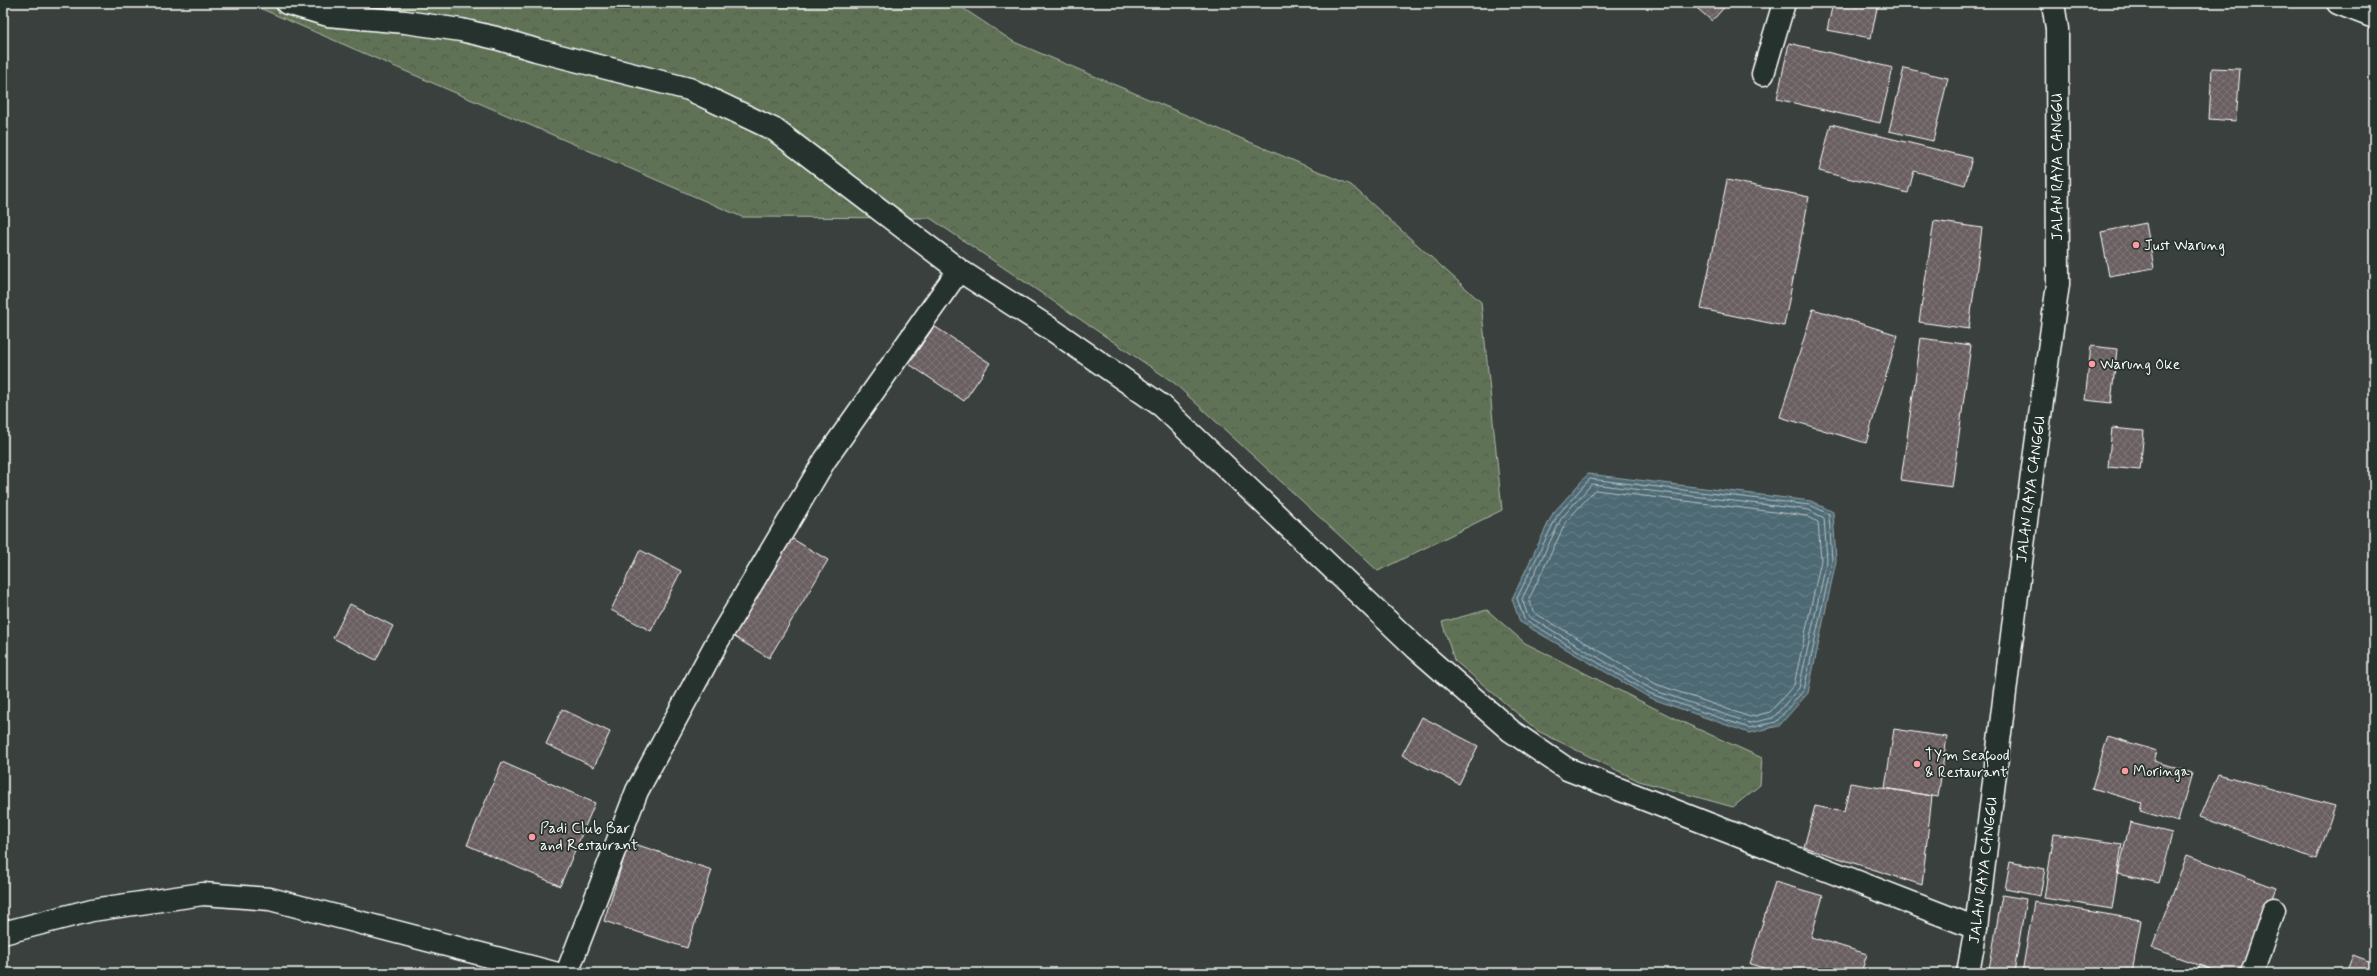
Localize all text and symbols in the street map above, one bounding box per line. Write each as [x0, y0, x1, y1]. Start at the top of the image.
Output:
street label: JALAN RAYA CANGGU [2048, 93, 2068, 241]
place label: Just Warung [2144, 236, 2225, 256]
marker: Just Warung [2131, 240, 2141, 250]
place label: Warung Oke [2100, 355, 2180, 375]
marker: Warung Oke [2087, 359, 2097, 369]
street label: JALAN RAYA CANGGU [2012, 415, 2051, 564]
place label: TYm Seafood & Restaurant [1925, 746, 2010, 783]
marker: TYm Seafood & Restaurant [1912, 759, 1922, 769]
place label: Moringa [2133, 762, 2191, 782]
marker: Moringa [2120, 766, 2130, 776]
street label: JALAN RAYA CANGGU [1964, 796, 2003, 945]
place label: Padi Club Bar and Restaurant [540, 819, 638, 856]
marker: Padi Club Bar and Restaurant [527, 832, 537, 842]

